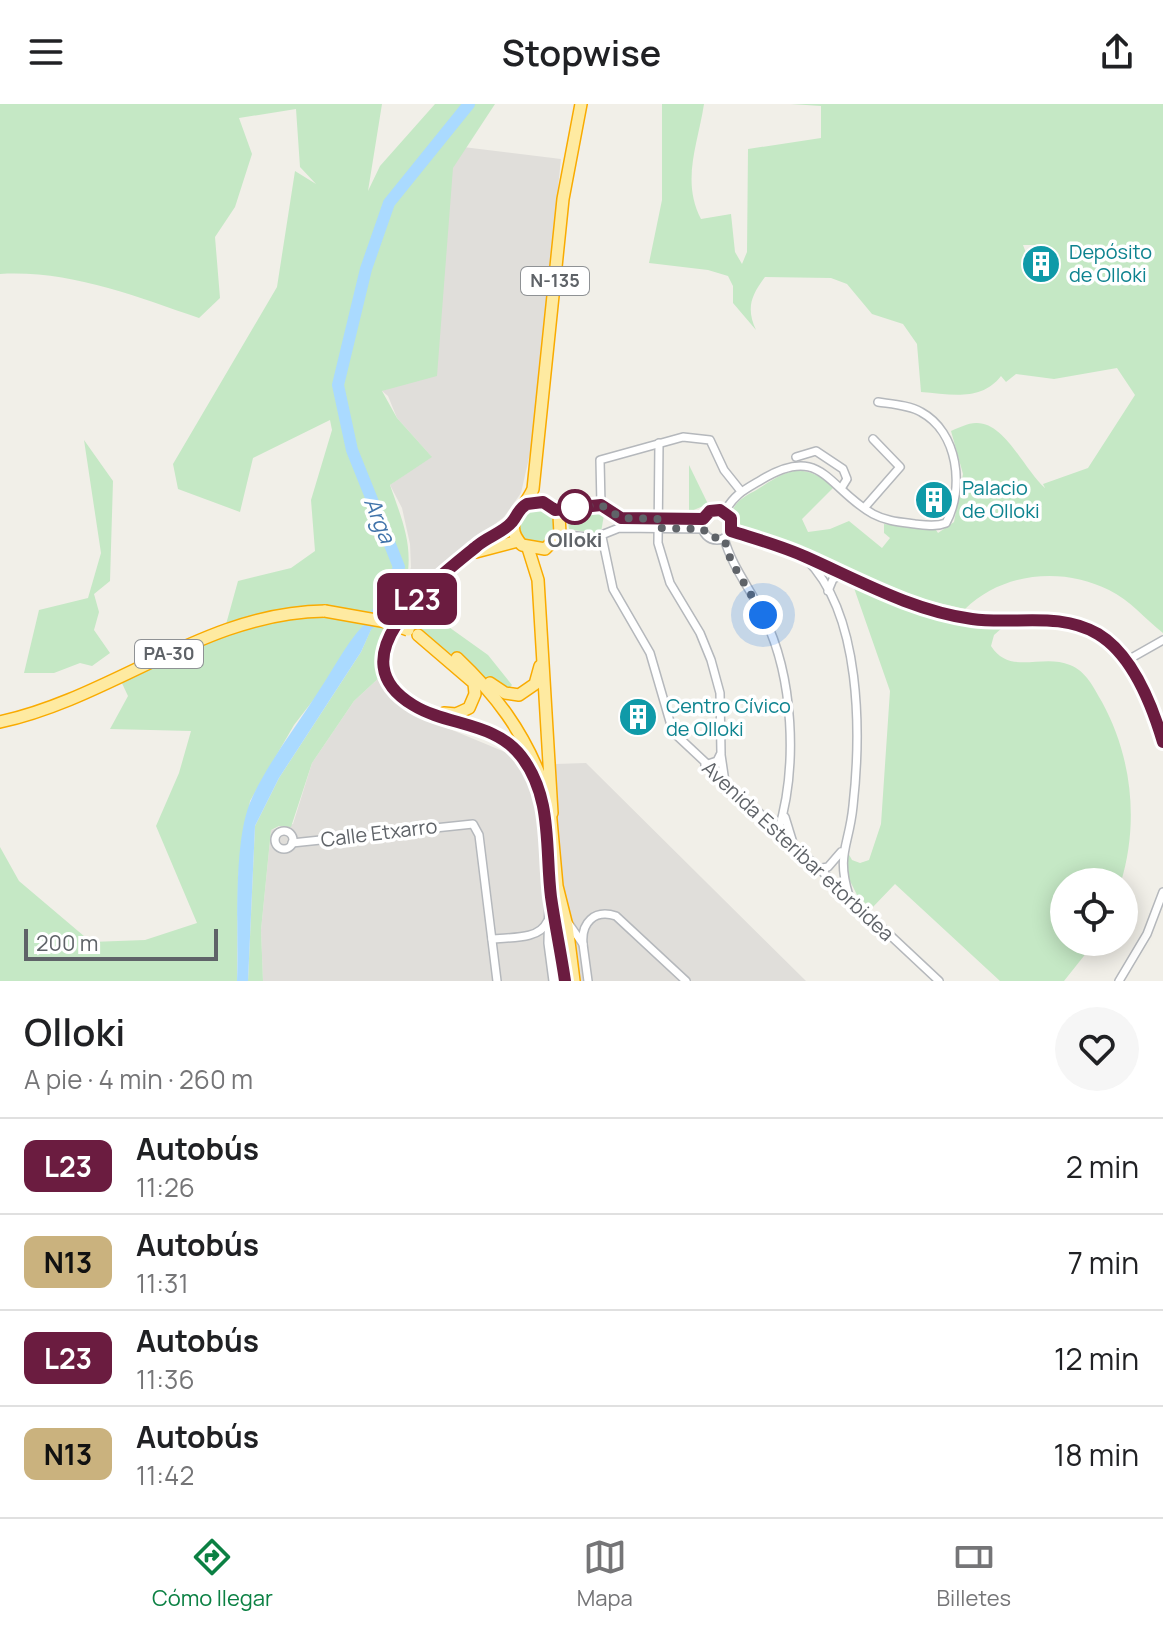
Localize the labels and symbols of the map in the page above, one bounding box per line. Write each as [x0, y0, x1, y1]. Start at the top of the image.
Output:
place label: Depósito de Olloki [1069, 238, 1152, 288]
building icon: Depósito de Olloki [1020, 243, 1062, 285]
road number: N-135 [521, 267, 589, 295]
place label: Palacio de Olloki [962, 474, 1040, 524]
building icon: Palacio de Olloki [913, 479, 955, 521]
marker: Olloki [558, 490, 592, 524]
water label: Arga [357, 493, 403, 549]
place label: Olloki [548, 526, 602, 553]
line badge: L23 [371, 573, 463, 625]
your location [743, 595, 783, 635]
road number: PA-30 [135, 640, 203, 668]
place label: Centro Cívico de Olloki [666, 692, 791, 742]
building icon: Centro Cívico de Olloki [617, 696, 659, 738]
street label: Avenida Esteribar etorbidea [697, 754, 900, 947]
street label: Calle Etxarro [319, 812, 439, 853]
scale bar [24, 925, 218, 961]

